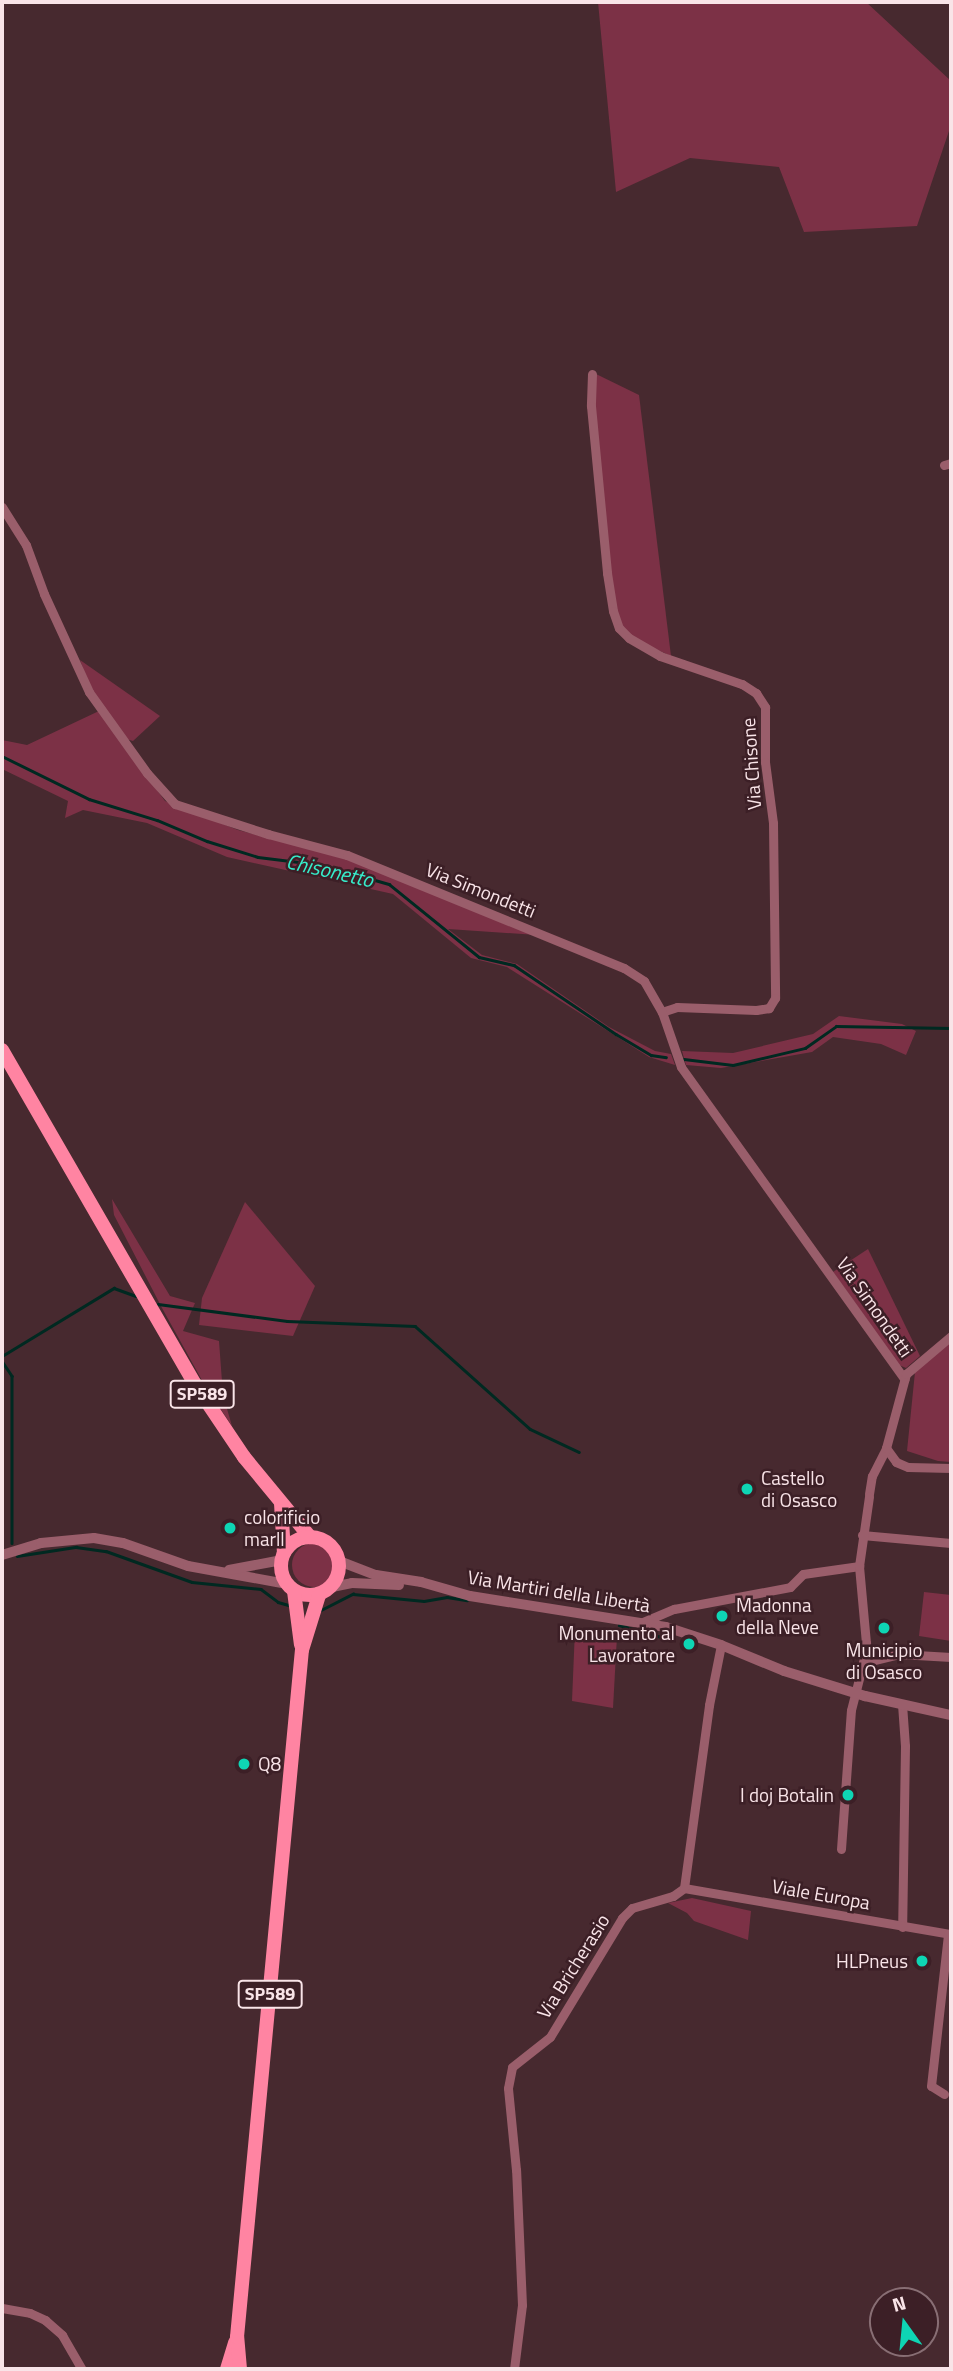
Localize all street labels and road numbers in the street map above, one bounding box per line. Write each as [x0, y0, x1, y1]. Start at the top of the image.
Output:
street label: Via Chisone [736, 717, 766, 811]
street label: Via Simondetti [423, 858, 539, 922]
street label: Via Simondetti [832, 1253, 918, 1361]
road number: SP589 [169, 1380, 235, 1408]
street label: Via Martiri della Libertà [466, 1565, 652, 1617]
street label: Viale Europa [770, 1874, 872, 1914]
street label: Via Bricherasio [532, 1910, 614, 2022]
road number: SP589 [237, 1980, 303, 2008]

